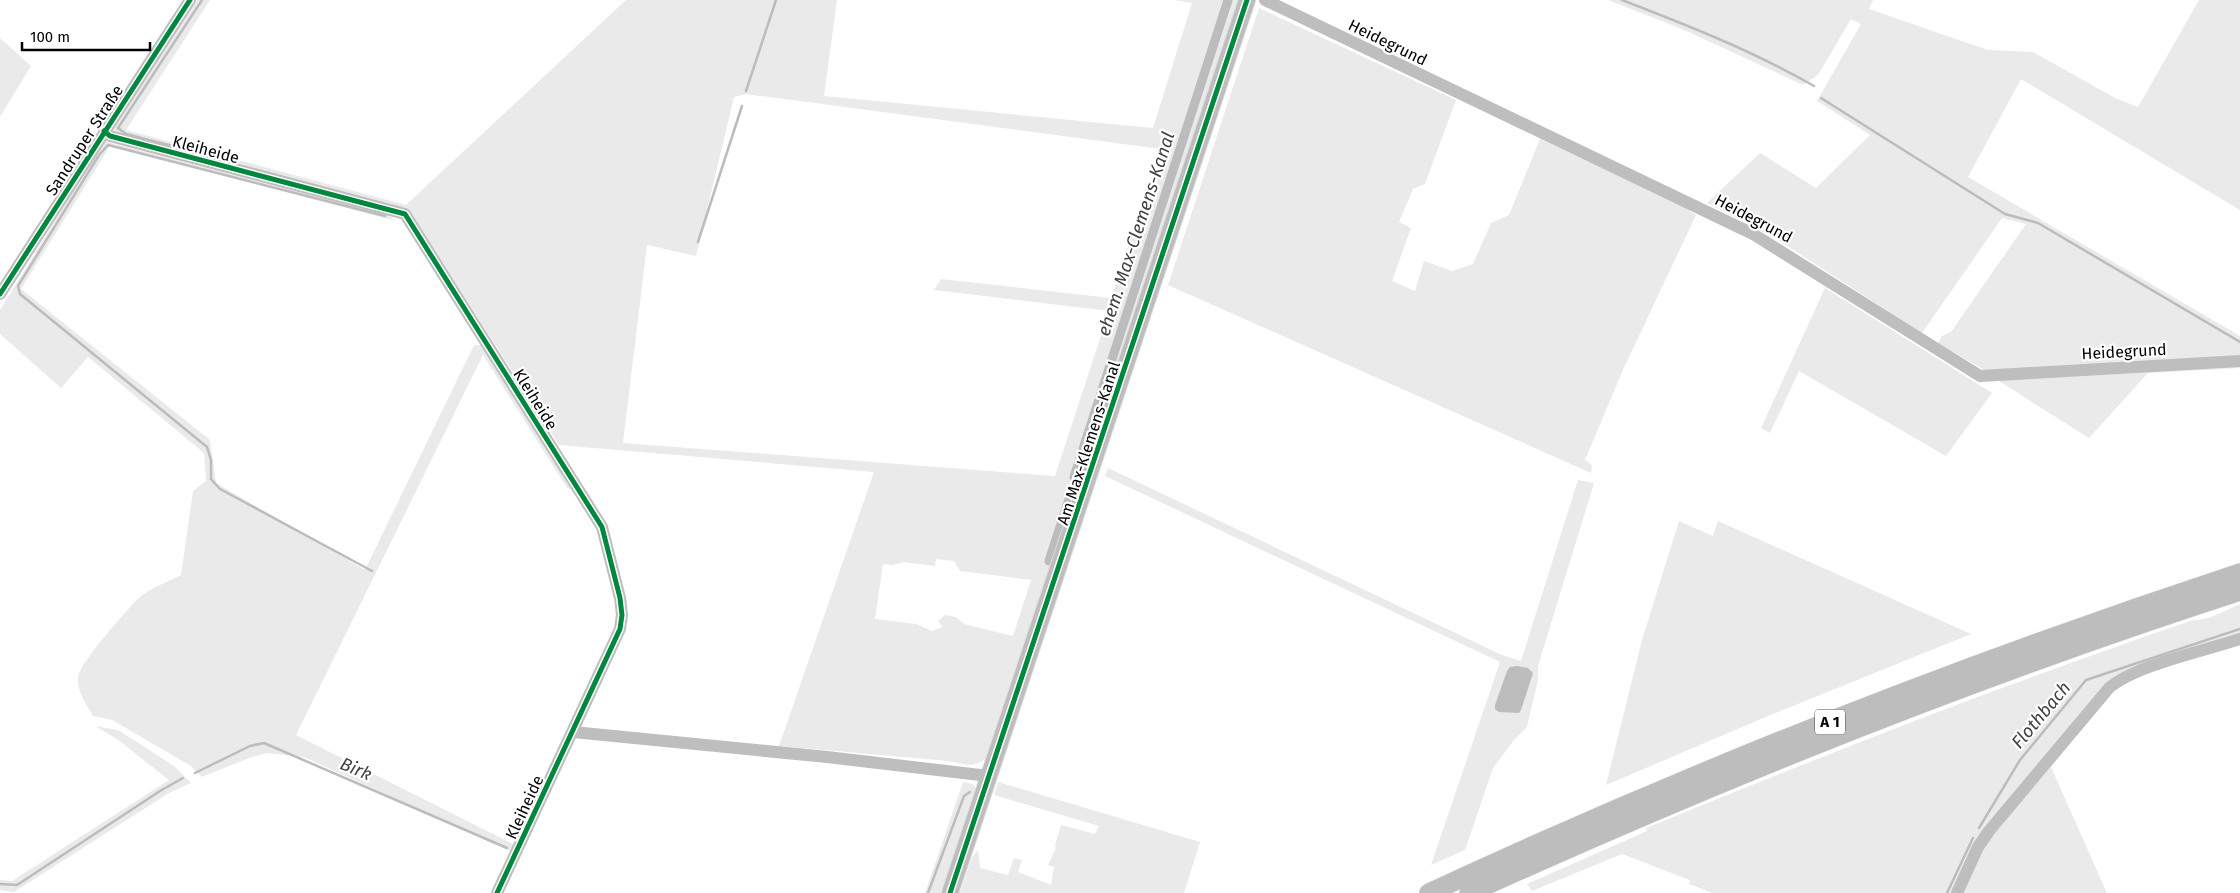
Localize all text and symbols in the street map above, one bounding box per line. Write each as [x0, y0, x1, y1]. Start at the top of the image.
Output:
street label: Heidegrund [1345, 15, 1430, 70]
scale bar [22, 20, 150, 52]
text: 100 m [30, 28, 70, 46]
street label: Sandruper Straße [42, 82, 127, 199]
water label: ehem. Max-Clemens-Kanal [1093, 129, 1179, 339]
street label: Kleiheide [170, 131, 241, 167]
street label: Heidegrund [1712, 190, 1796, 247]
street label: Heidegrund [2081, 340, 2167, 363]
street label: Am Max-Klemens-Kanal [1053, 359, 1124, 527]
street label: Kleiheide [509, 365, 562, 433]
water label: Flothbach [2007, 677, 2075, 753]
road number: A 1 [1815, 710, 1845, 734]
water label: Birk [337, 753, 375, 786]
street label: Kleiheide [501, 772, 547, 842]

